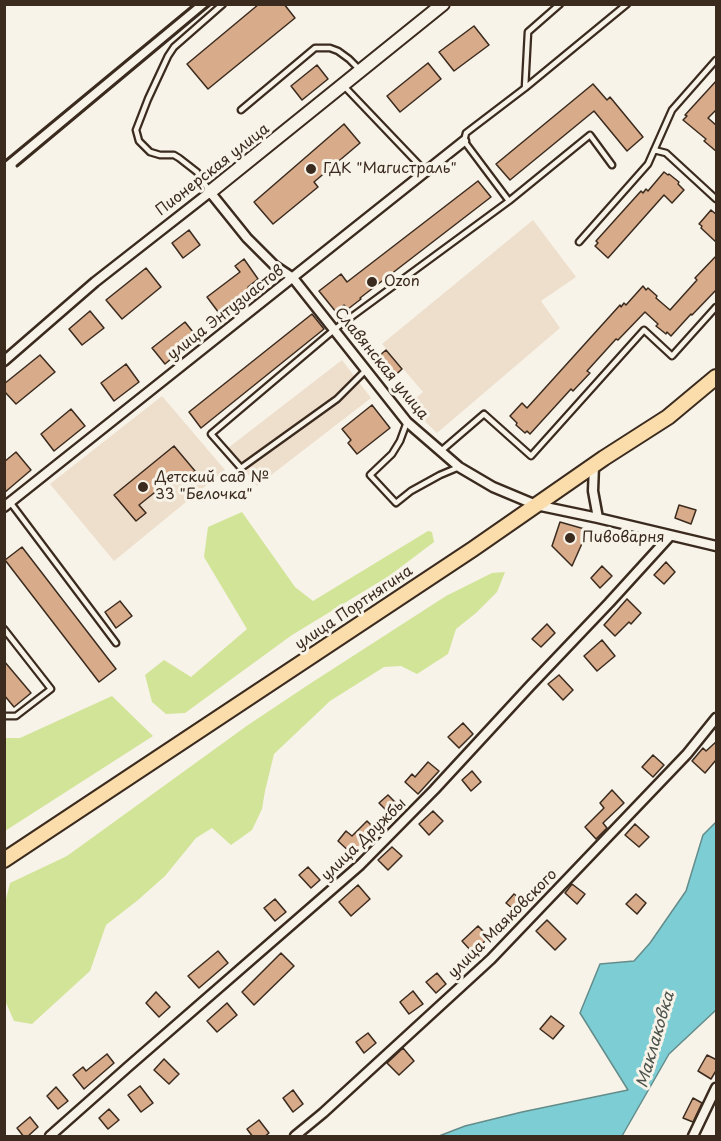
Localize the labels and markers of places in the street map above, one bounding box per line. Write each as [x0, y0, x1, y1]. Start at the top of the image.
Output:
place label: ГДК "Магистраль" [323, 160, 457, 178]
marker: ГДК "Магистраль" [304, 162, 318, 176]
place label: Ozon [384, 273, 420, 291]
marker: Ozon [365, 275, 379, 289]
place label: Детский сад № 33 "Белочка" [155, 469, 269, 504]
marker: Детский сад № 33 "Белочка" [136, 480, 150, 494]
place label: Пивоварня [582, 529, 665, 547]
marker: Пивоварня [563, 531, 577, 545]

